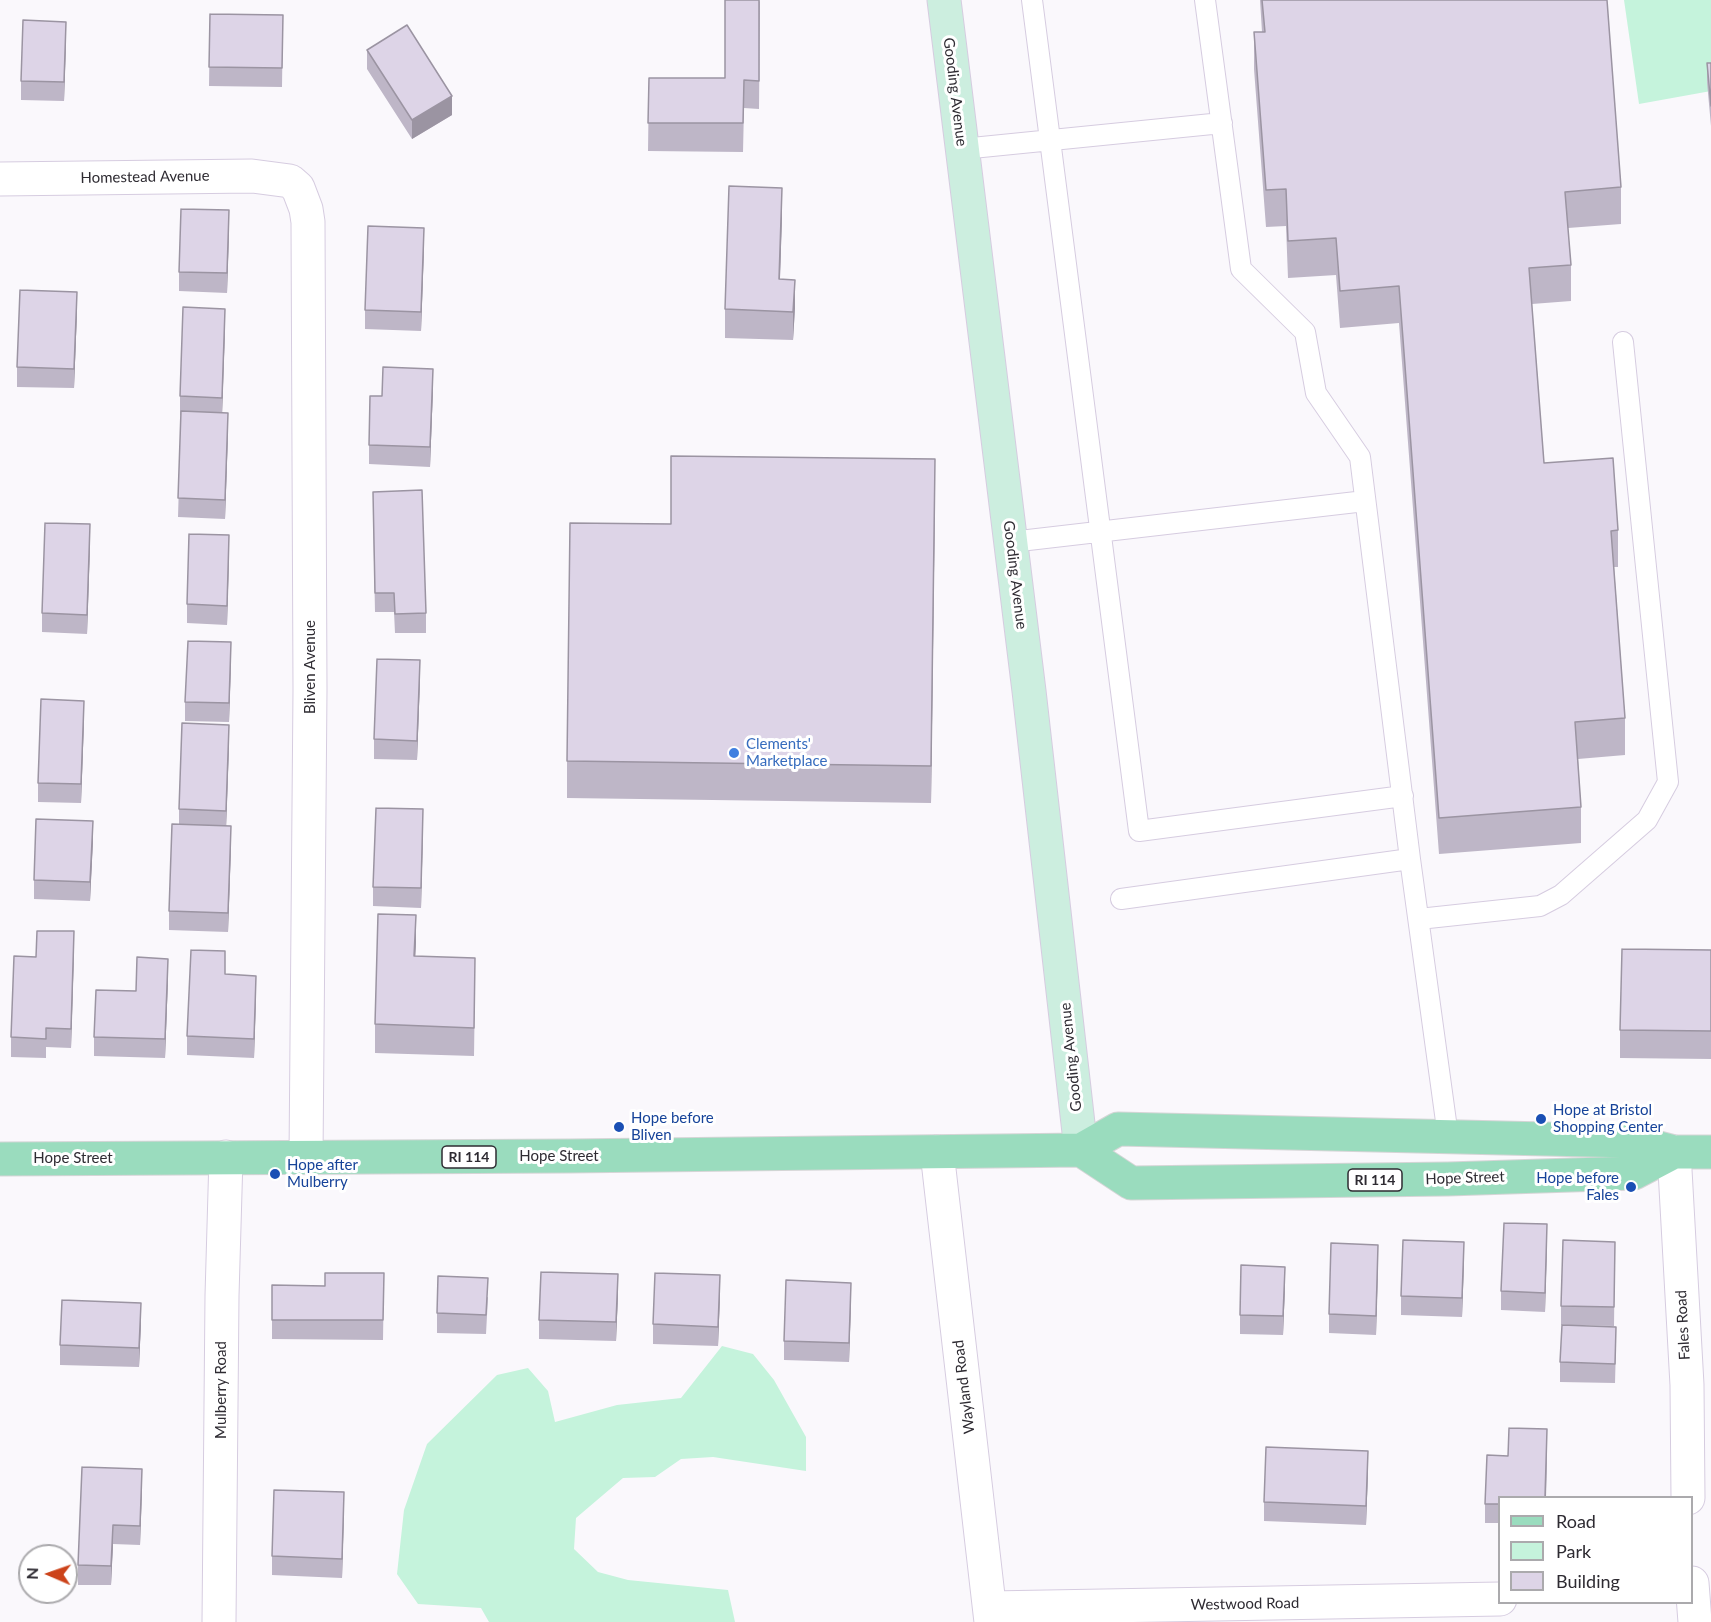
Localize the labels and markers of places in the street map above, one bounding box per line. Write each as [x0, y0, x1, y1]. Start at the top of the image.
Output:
place label: Clements' Marketplace [746, 735, 827, 770]
marker: Clements' Marketplace [727, 746, 741, 760]
place label: Hope at Bristol Shopping Center [1553, 1101, 1663, 1136]
place label: Hope before Bliven [631, 1109, 714, 1144]
marker: Hope at Bristol Shopping Center [1534, 1112, 1548, 1126]
marker: Hope before Bliven [612, 1120, 626, 1134]
place label: Hope after Mulberry [287, 1156, 358, 1191]
marker: Hope after Mulberry [268, 1167, 282, 1181]
place label: Hope before Fales [1536, 1169, 1619, 1204]
marker: Hope before Fales [1624, 1180, 1638, 1194]

